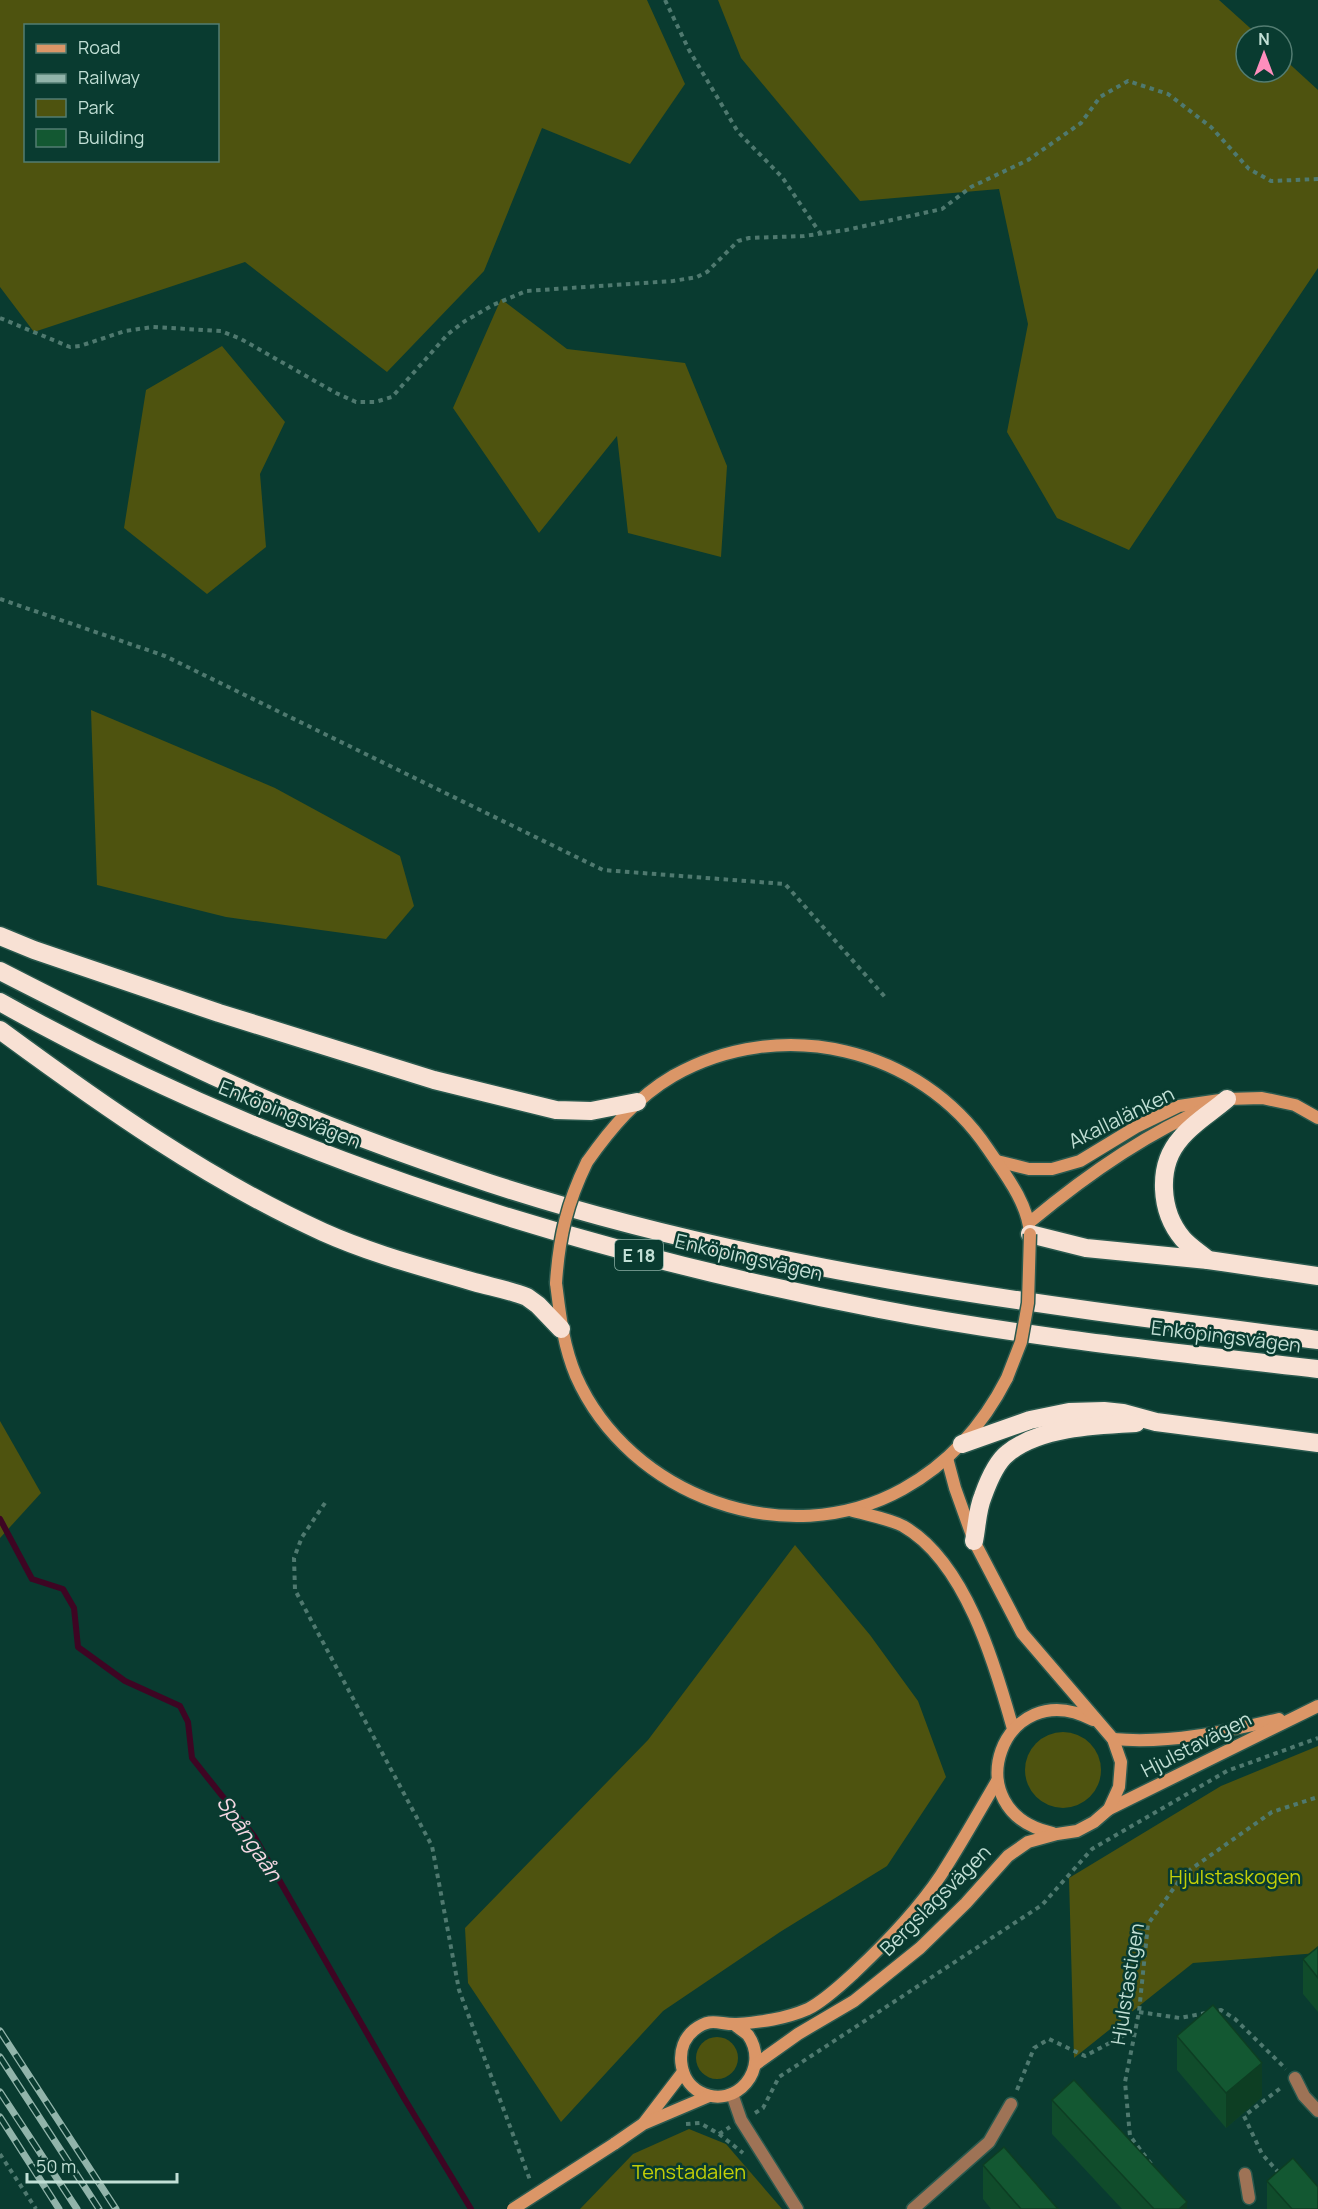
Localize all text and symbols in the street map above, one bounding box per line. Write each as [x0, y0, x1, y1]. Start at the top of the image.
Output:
legend [24, 24, 219, 162]
north arrow [1234, 24, 1294, 84]
text: N [1258, 28, 1270, 50]
text: Road [78, 35, 121, 59]
text: Railway [78, 65, 140, 89]
text: Park [78, 95, 115, 119]
text: Building [78, 125, 144, 149]
street label: Enköpingsvägen [215, 1073, 365, 1155]
street label: Akallalänken [1063, 1080, 1179, 1154]
street label: Enköpingsvägen [672, 1227, 826, 1287]
road number: E 18 [615, 1240, 663, 1270]
street label: Enköpingsvägen [1149, 1313, 1303, 1359]
street label: Hjulstavägen [1136, 1705, 1256, 1783]
water label: Spångaån [211, 1790, 290, 1888]
street label: Bergslagsvägen [874, 1839, 996, 1961]
park label: Hjulstaskogen [1169, 1863, 1301, 1890]
street label: Hjulstastigen [1104, 1921, 1150, 2047]
scale bar [27, 2146, 177, 2184]
text: 50 m [36, 2154, 76, 2178]
park label: Tenstadalen [632, 2158, 746, 2185]

